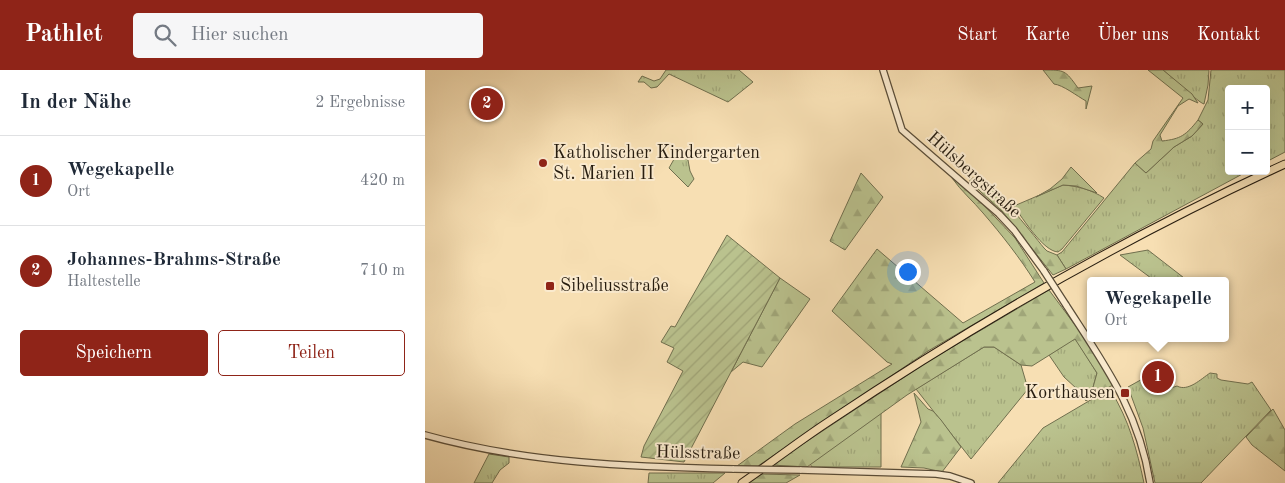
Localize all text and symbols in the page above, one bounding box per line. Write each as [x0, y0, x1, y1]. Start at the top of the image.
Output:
search box [133, 13, 483, 58]
icon: search [151, 21, 179, 49]
text: Pathlet [25, 23, 103, 47]
text: Hier suchen [191, 26, 289, 45]
text: Start [957, 26, 997, 44]
text: Karte [1025, 26, 1070, 44]
text: Über uns [1098, 26, 1169, 44]
text: Kontakt [1197, 26, 1260, 44]
pin: 2 [471, 85, 503, 123]
map controls [1225, 85, 1270, 175]
button: + [1225, 85, 1270, 130]
text: In der Nähe [20, 92, 131, 113]
text: 2 Ergebnisse [315, 95, 405, 111]
street label: Hülsbergstraße [924, 128, 1024, 222]
button: − [1225, 130, 1270, 175]
place label: Katholischer Kindergarten St. Marien II [553, 144, 760, 183]
marker: Katholischer Kindergarten St. Marien II [537, 157, 549, 169]
text: Wegekapelle [67, 161, 174, 180]
text: 1 [31, 173, 41, 189]
text: 420 m [360, 173, 405, 189]
text: Ort [67, 184, 90, 200]
text: Johannes-Brahms-Straße [67, 251, 281, 270]
your location [895, 259, 921, 285]
text: 2 [31, 263, 41, 279]
text: 710 m [360, 263, 405, 279]
text: Haltestelle [67, 274, 141, 290]
place label: Sibeliusstraße [560, 277, 669, 295]
popup [1087, 277, 1229, 342]
marker: Sibeliusstraße [544, 280, 556, 292]
text: Wegekapelle [1104, 290, 1212, 309]
text: Ort [1104, 313, 1128, 329]
button: Speichern [20, 330, 208, 376]
button: Teilen [218, 330, 405, 376]
pin: 1 [1142, 358, 1174, 396]
place label: Korthausen [1025, 384, 1115, 402]
marker: Korthausen [1119, 387, 1131, 399]
street label: Hülsstraße [656, 443, 740, 463]

